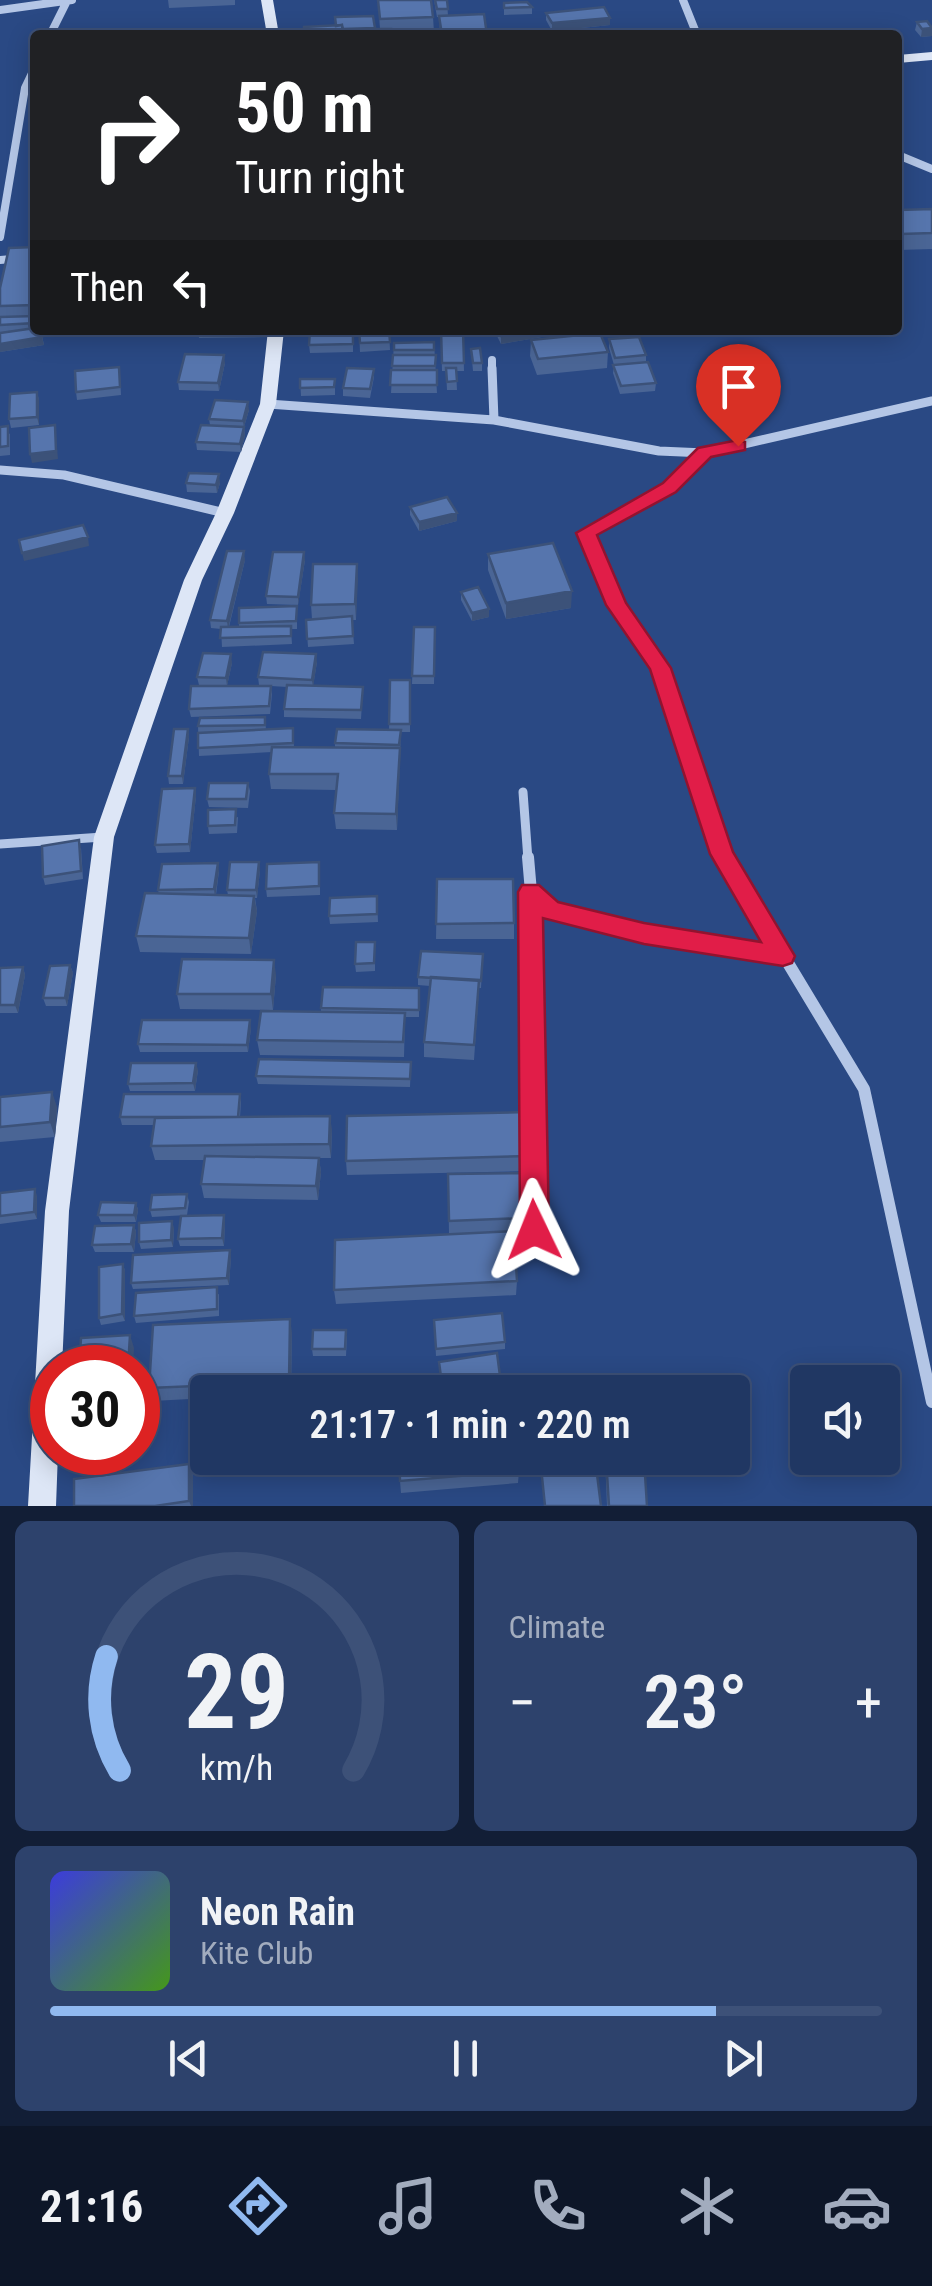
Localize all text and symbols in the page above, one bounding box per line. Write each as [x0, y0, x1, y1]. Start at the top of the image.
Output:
text: 50 m [235, 67, 374, 149]
icon: right [70, 70, 200, 200]
text: Turn right [235, 151, 405, 204]
icon: left [164, 260, 219, 315]
text: Then [70, 266, 144, 310]
pin [696, 344, 781, 447]
icon: arrive [711, 359, 766, 414]
position arrow [482, 1178, 586, 1282]
speed limit sign: 30 [30, 1345, 160, 1475]
map controls [790, 1365, 900, 1475]
button: sound [790, 1365, 900, 1475]
text: 21:17 · 1 min · 220 m [310, 1403, 630, 1447]
text: Climate [509, 1608, 605, 1646]
text: 29 [184, 1632, 289, 1753]
text: 23° [643, 1658, 748, 1746]
text: − [509, 1671, 536, 1735]
text: + [855, 1671, 882, 1735]
text: km/h [200, 1747, 274, 1789]
text: Neon Rain [200, 1890, 355, 1934]
text: Kite Club [200, 1934, 313, 1972]
icon: previous [161, 2031, 216, 2086]
icon: pause [438, 2031, 493, 2086]
icon: next [716, 2031, 771, 2086]
icon: directions [223, 2171, 293, 2241]
icon: music [373, 2171, 443, 2241]
icon: phone [523, 2171, 593, 2241]
icon: climate [672, 2171, 742, 2241]
icon: car [822, 2171, 892, 2241]
text: 21:16 [40, 2180, 143, 2233]

